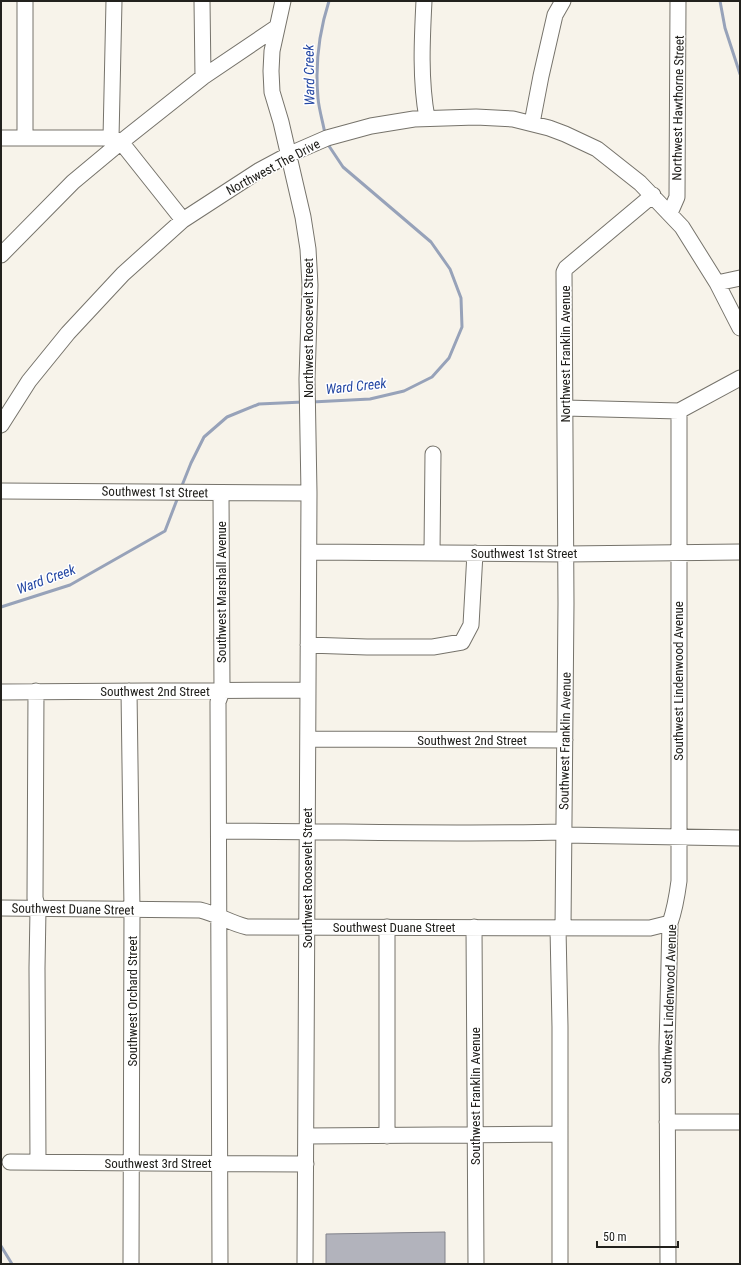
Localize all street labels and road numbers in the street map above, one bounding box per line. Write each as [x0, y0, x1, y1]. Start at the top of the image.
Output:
street label: Northwest Hawthorne Street [669, 35, 687, 181]
street label: Northwest The Drive [224, 136, 322, 198]
street label: Northwest Roosevelt Street [301, 258, 316, 398]
street label: Northwest Franklin Avenue [558, 285, 573, 423]
street label: Southwest 1st Street [102, 484, 209, 500]
street label: Southwest Marshall Avenue [214, 521, 229, 663]
street label: Southwest 1st Street [471, 546, 577, 561]
street label: Southwest Lindenwood Avenue [671, 601, 686, 761]
street label: Southwest Franklin Avenue [556, 672, 574, 810]
street label: Southwest 2nd Street [100, 684, 210, 699]
street label: Southwest 2nd Street [417, 733, 527, 748]
street label: Southwest Roosevelt Street [300, 807, 315, 948]
street label: Southwest Duane Street [12, 900, 135, 918]
street label: Southwest Duane Street [333, 920, 456, 935]
street label: Southwest Lindenwood Avenue [659, 924, 679, 1084]
street label: Southwest Orchard Street [125, 935, 140, 1066]
street label: Southwest Franklin Avenue [468, 1027, 483, 1165]
street label: Southwest 3rd Street [104, 1156, 212, 1171]

